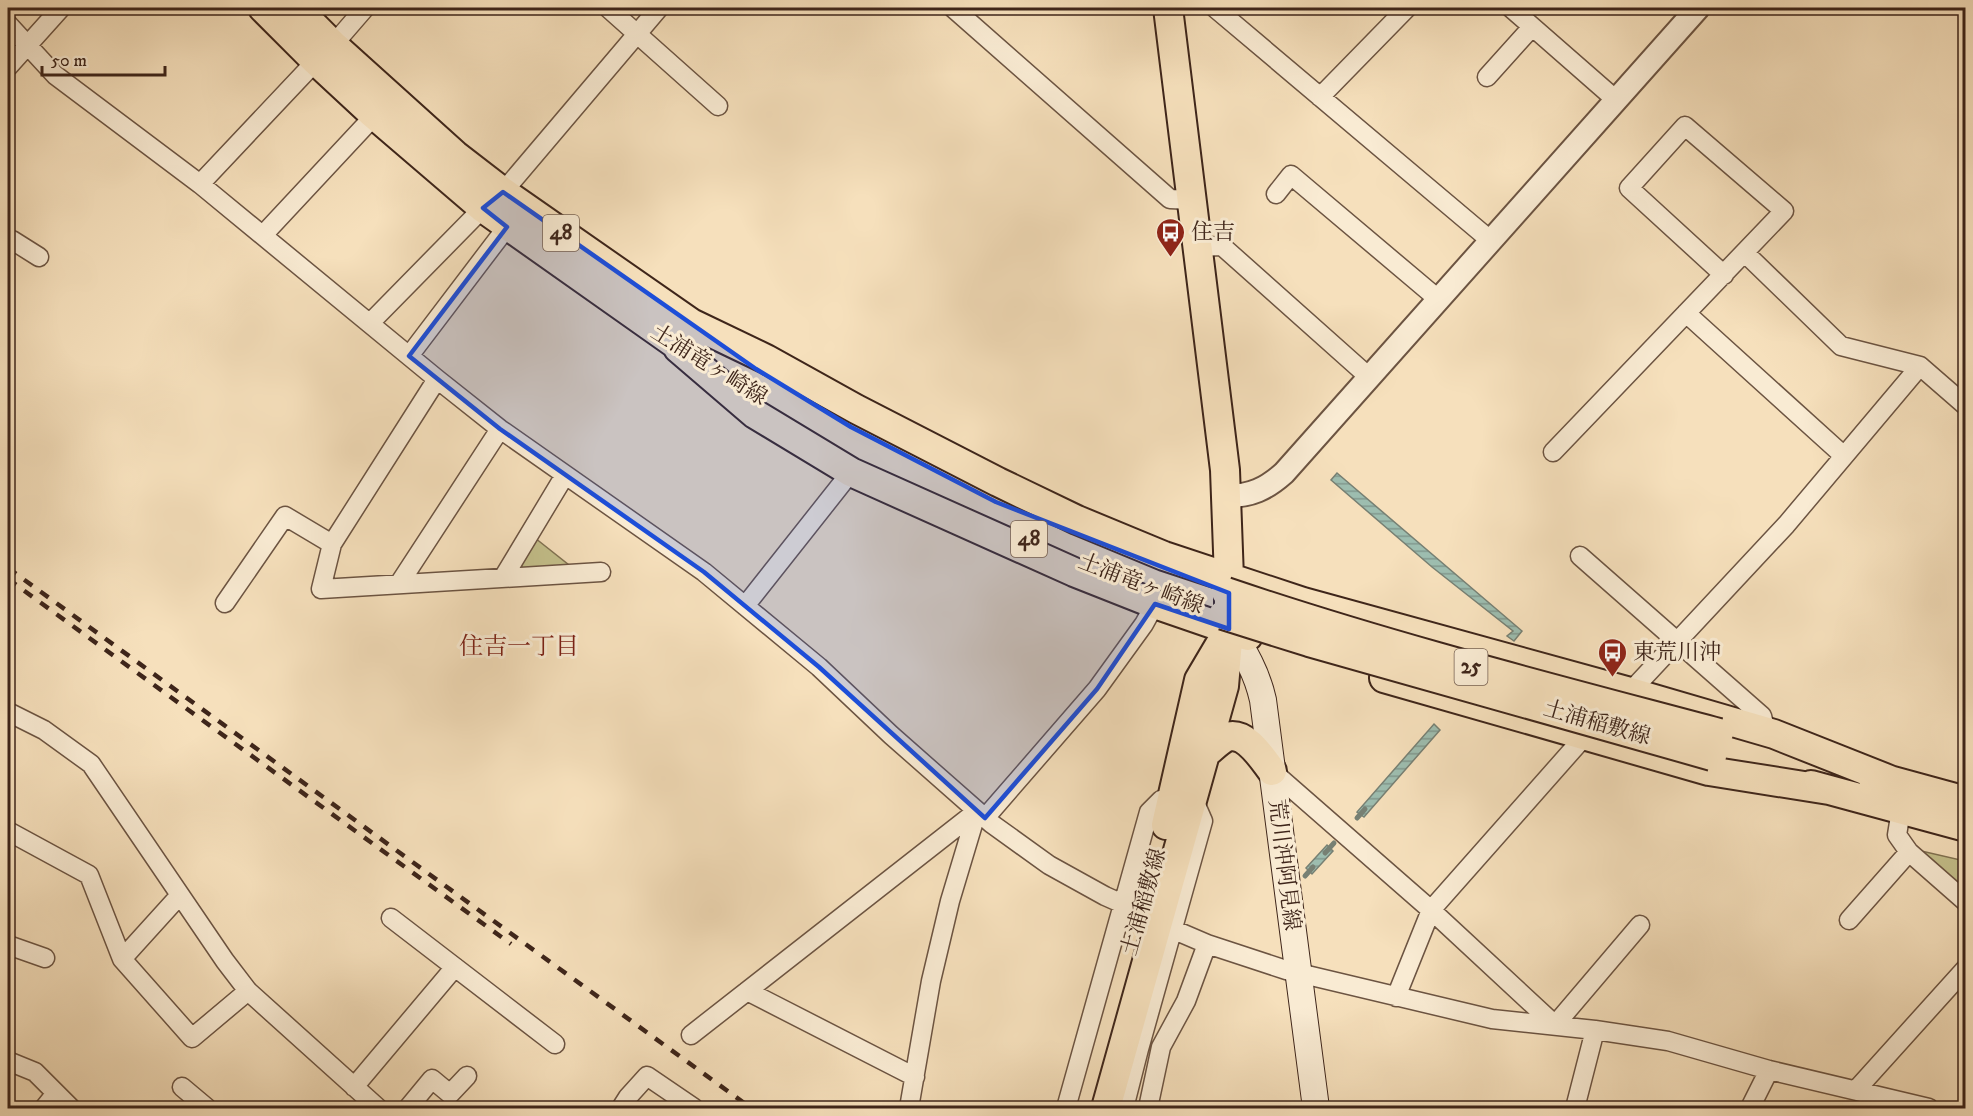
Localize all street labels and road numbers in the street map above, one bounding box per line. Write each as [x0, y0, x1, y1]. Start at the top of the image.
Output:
road number: 48 [543, 215, 579, 251]
street label: 土浦竜ヶ崎線 [646, 319, 772, 411]
road number: 48 [1011, 521, 1047, 557]
street label: 土浦竜ヶ崎線 [1075, 548, 1207, 620]
road number: 25 [1454, 649, 1488, 685]
street label: 土浦稲敷線 [1540, 695, 1654, 751]
street label: 荒川沖阿見線 [1263, 798, 1305, 932]
street label: 土浦稲敷線 [1116, 845, 1172, 959]

